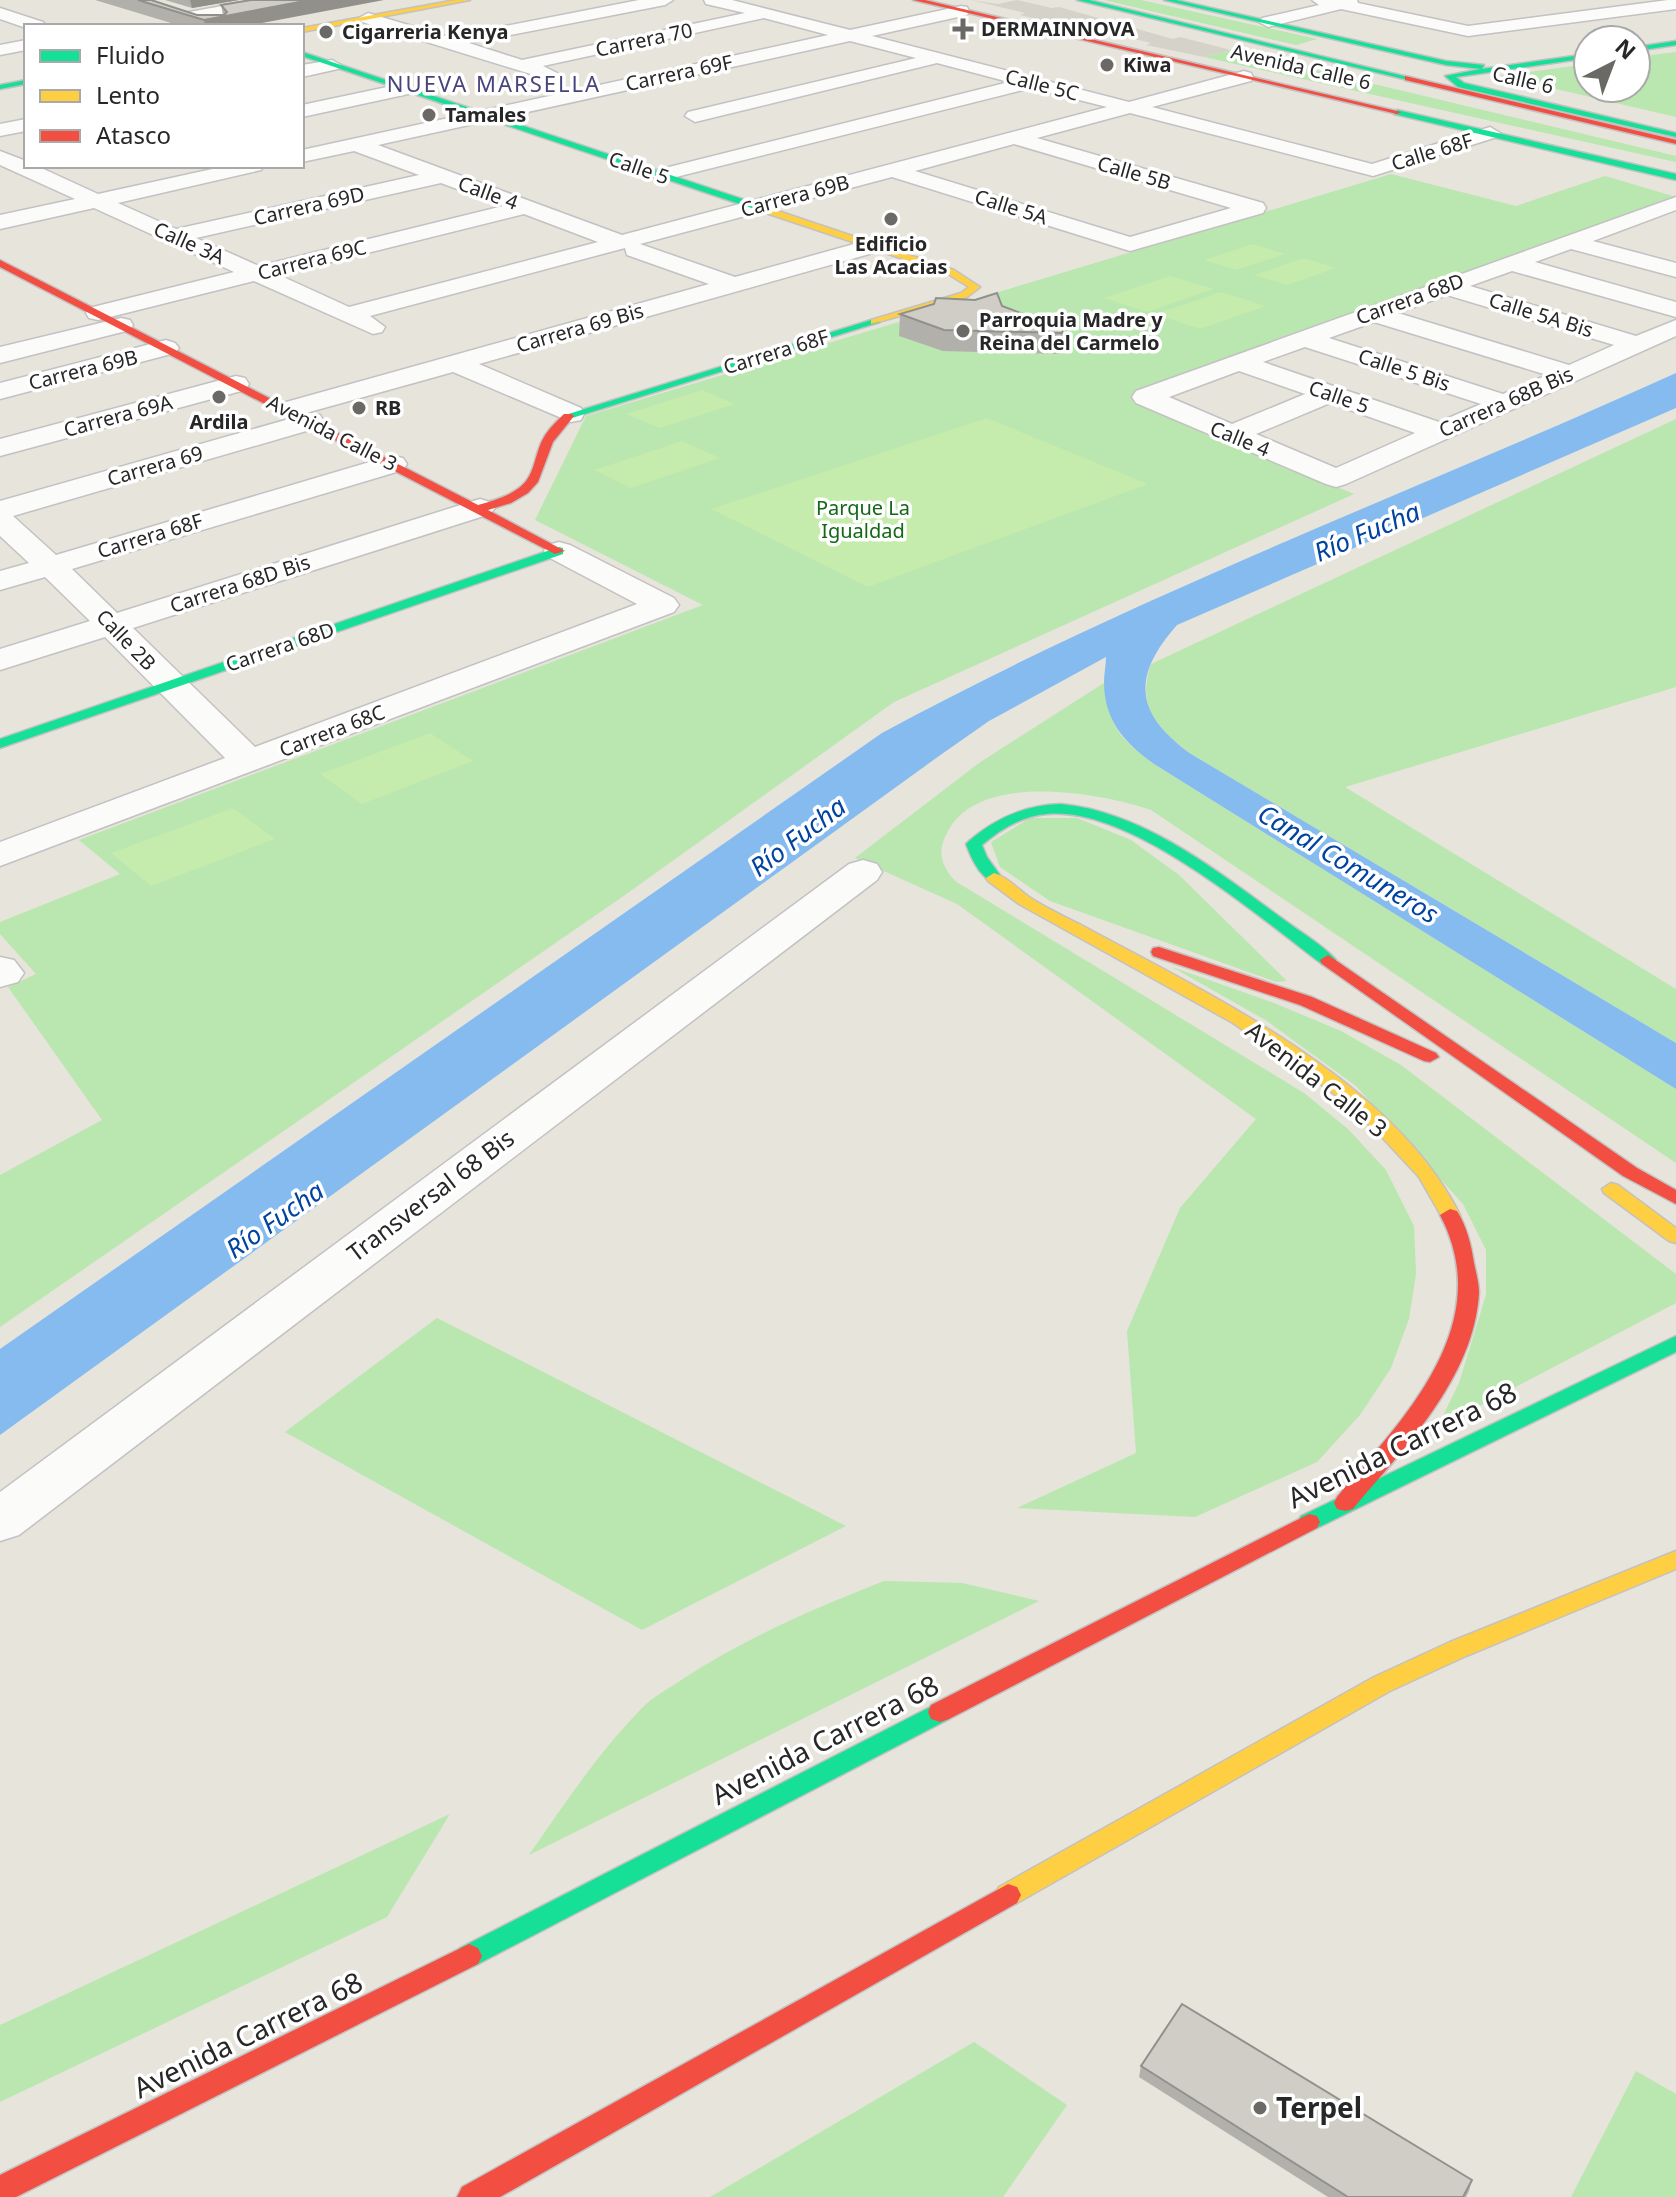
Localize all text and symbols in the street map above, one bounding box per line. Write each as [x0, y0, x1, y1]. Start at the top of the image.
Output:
place label: DERMAINNOVA [981, 15, 1135, 42]
street label: Carrera 70 [593, 16, 695, 63]
place label: Cigarreria Kenya [342, 18, 509, 45]
marker: DERMAINNOVA [952, 18, 974, 40]
marker: Cigarreria Kenya [317, 23, 335, 41]
legend [24, 24, 304, 168]
north arrow [1572, 24, 1652, 104]
text: N [1609, 31, 1643, 66]
street label: Avenida Calle 6 [1229, 37, 1374, 96]
text: Fluido [96, 38, 165, 71]
street label: Carrera 69F [623, 48, 735, 97]
place label: Kiwa [1123, 51, 1171, 78]
marker: Kiwa [1098, 56, 1116, 74]
street label: Calle 6 [1490, 59, 1556, 100]
street label: Calle 5C [1003, 62, 1082, 107]
district label: NUEVA MARSELLA [387, 68, 601, 98]
text: Lento [96, 78, 160, 111]
place label: Tamales [445, 101, 526, 128]
marker: Tamales [420, 106, 438, 124]
text: Atasco [96, 118, 171, 151]
street label: Calle 68F [1388, 126, 1476, 177]
street label: Calle 5 [605, 145, 673, 190]
street label: Calle 5B [1094, 149, 1174, 196]
street label: Carrera 69B [738, 168, 852, 223]
street label: Calle 4 [454, 169, 522, 216]
street label: Carrera 69D [251, 180, 367, 231]
street label: Calle 5A [971, 183, 1051, 230]
marker: Edificio Las Acacias [882, 210, 900, 228]
street label: Calle 3A [150, 215, 229, 270]
place label: Edificio Las Acacias [835, 230, 947, 280]
street label: Carrera 69C [255, 233, 369, 286]
street label: Carrera 68D [1352, 267, 1468, 331]
street label: Calle 5A Bis [1486, 286, 1597, 343]
street label: Carrera 69 Bis [513, 296, 647, 359]
place label: Parroquia Madre y Reina del Carmelo [979, 306, 1163, 356]
marker: Parroquia Madre y Reina del Carmelo [954, 322, 972, 340]
street label: Carrera 68F [720, 323, 832, 380]
street label: Calle 5 Bis [1355, 342, 1454, 397]
street label: Carrera 69B [26, 343, 140, 396]
street label: Carrera 68B Bis [1434, 360, 1577, 443]
street label: Calle 5 [1305, 374, 1373, 419]
street label: Carrera 69A [61, 388, 175, 443]
marker: Ardila [210, 388, 228, 406]
street label: Avenida Calle 3 [263, 388, 402, 477]
place label: RB [375, 394, 401, 421]
marker: RB [350, 399, 368, 417]
place label: Ardila [190, 408, 248, 435]
street label: Calle 4 [1206, 414, 1275, 463]
street label: Carrera 69 [104, 439, 206, 492]
water label: Río Fucha [1308, 493, 1425, 570]
park label: Parque La Igualdad [816, 494, 910, 544]
street label: Carrera 68F [94, 507, 206, 564]
street label: Carrera 68D Bis [166, 548, 313, 619]
street label: Calle 2B [91, 603, 162, 676]
street label: Carrera 68D [222, 615, 338, 678]
street label: Carrera 68C [275, 698, 389, 763]
water label: Río Fucha [742, 788, 853, 884]
water label: Canal Comuneros [1251, 795, 1446, 931]
street label: Avenida Calle 3 [1239, 1013, 1394, 1144]
street label: Transversal 68 Bis [340, 1121, 520, 1269]
water label: Río Fucha [218, 1172, 331, 1266]
street label: Avenida Carrera 68 [1281, 1372, 1522, 1516]
street label: Avenida Carrera 68 [704, 1665, 945, 1813]
street label: Avenida Carrera 68 [127, 1962, 368, 2106]
place label: Terpel [1276, 2088, 1362, 2126]
marker: Terpel [1251, 2099, 1269, 2117]

